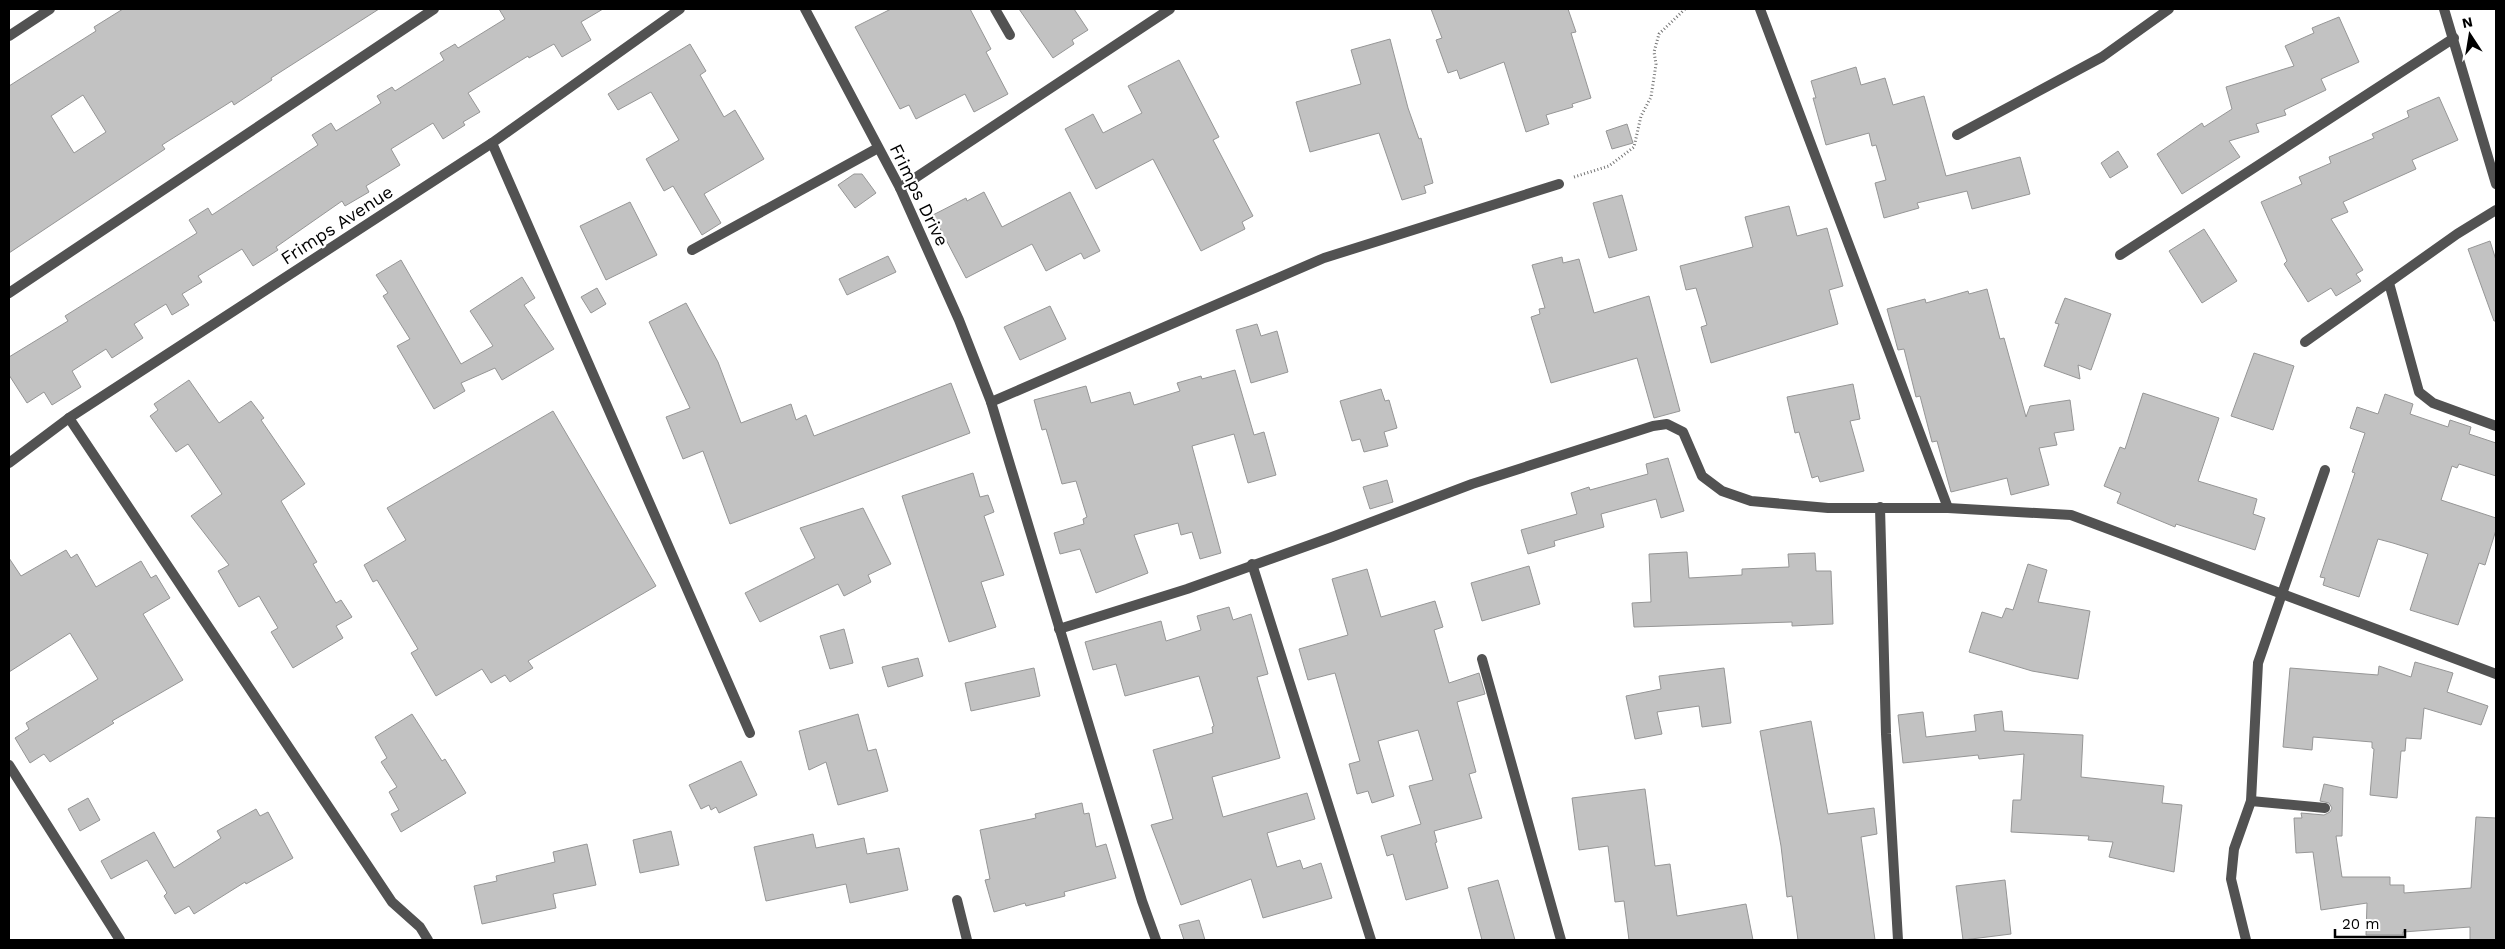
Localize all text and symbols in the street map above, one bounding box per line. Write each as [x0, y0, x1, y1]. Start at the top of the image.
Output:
north arrow [2445, 10, 2495, 60]
text: N [2461, 13, 2474, 31]
street label: Frimps Drive [886, 140, 953, 249]
street label: Frimps Avenue [277, 181, 397, 269]
scale bar [2335, 906, 2405, 938]
text: 20 m [2342, 915, 2380, 933]

